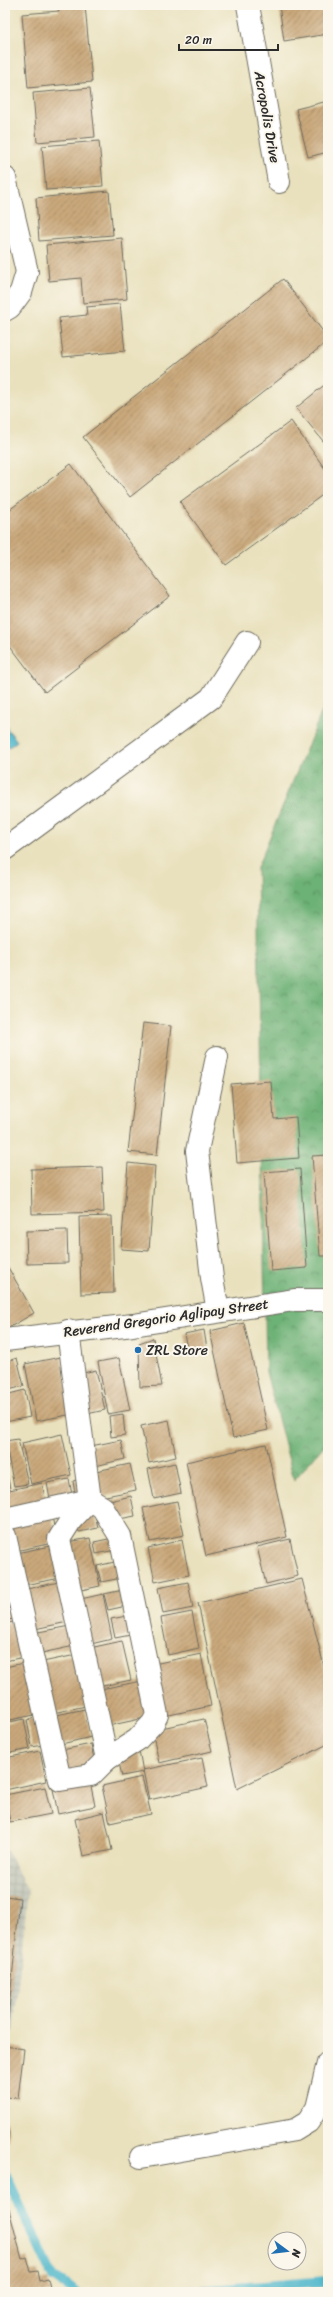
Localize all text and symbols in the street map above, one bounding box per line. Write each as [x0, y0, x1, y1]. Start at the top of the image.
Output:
scale bar [179, 26, 278, 52]
text: 20 m [185, 29, 212, 51]
street label: Acropolis Drive [246, 68, 287, 165]
street label: Reverend Gregorio Aglipay Street [62, 1291, 270, 1345]
place label: ZRL Store [146, 1338, 208, 1363]
marker: ZRL Store [133, 1345, 143, 1355]
north arrow [267, 2231, 307, 2271]
text: N [286, 2246, 307, 2260]

